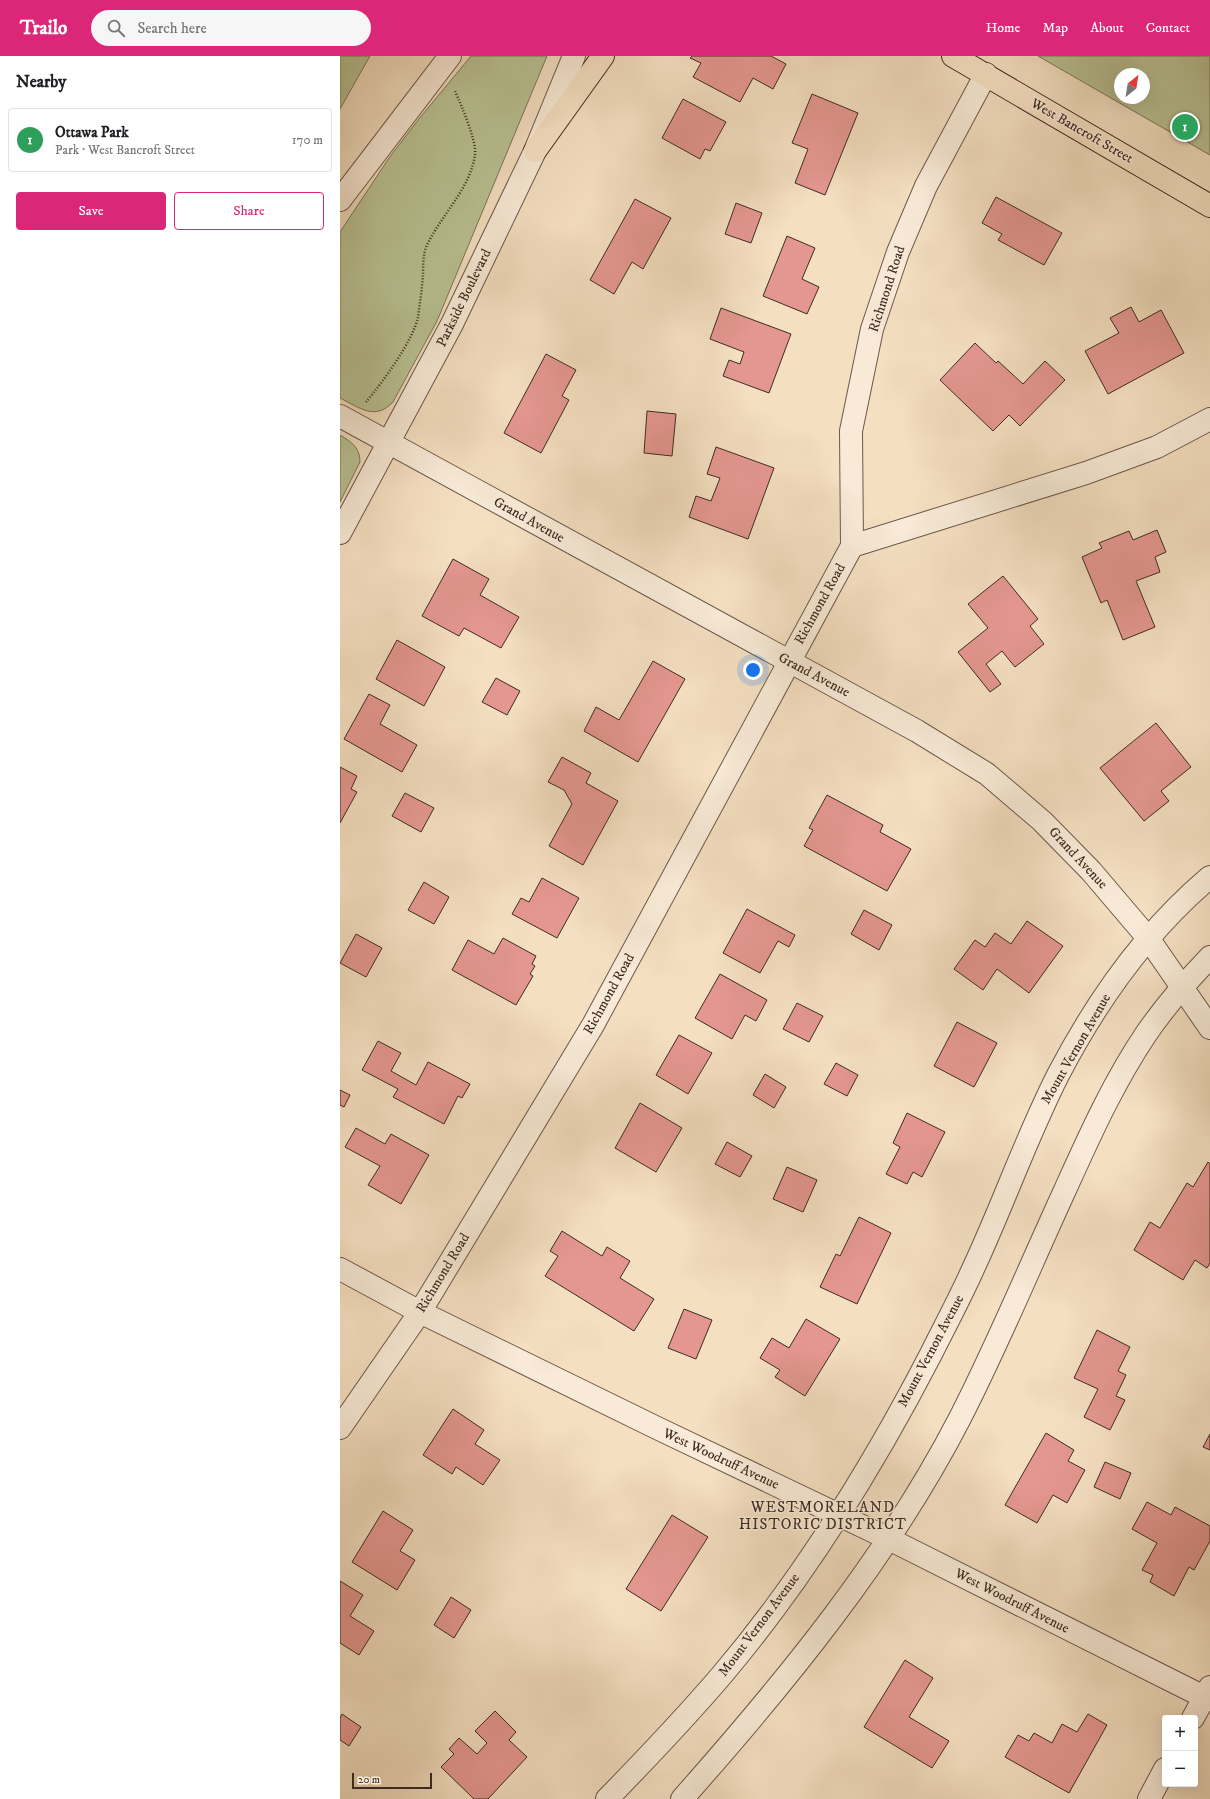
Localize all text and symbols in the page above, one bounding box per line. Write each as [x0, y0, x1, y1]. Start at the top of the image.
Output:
search box [91, 10, 371, 46]
text: Trailo [20, 17, 67, 40]
icon: search [105, 17, 127, 39]
text: Search here [137, 19, 207, 38]
text: Home [986, 19, 1020, 37]
text: Map [1042, 19, 1068, 37]
text: About [1090, 19, 1124, 37]
text: Contact [1146, 19, 1190, 37]
north arrow [1114, 68, 1150, 104]
text: Nearby [16, 71, 66, 93]
street label: West Bancroft Street [1027, 94, 1137, 168]
pin: 1 [1172, 112, 1198, 142]
text: Ottawa Park [55, 123, 129, 142]
text: 1 [28, 132, 32, 148]
text: 170 m [292, 132, 323, 148]
text: Park · West Bancroft Street [55, 142, 195, 158]
button: Save [16, 192, 166, 230]
button: Share [174, 192, 324, 230]
street label: Richmond Road [865, 243, 909, 334]
street label: Parkside Boulevard [432, 246, 496, 350]
street label: Grand Avenue [490, 493, 568, 547]
street label: Richmond Road [790, 560, 850, 648]
street label: Grand Avenue [775, 649, 853, 701]
your location [743, 660, 763, 680]
street label: Grand Avenue [1045, 823, 1112, 893]
street label: Richmond Road [579, 950, 639, 1038]
street label: Mount Vernon Avenue [1037, 990, 1115, 1108]
street label: Richmond Road [412, 1230, 474, 1316]
street label: Mount Vernon Avenue [894, 1292, 968, 1410]
street label: West Woodruff Avenue [659, 1424, 782, 1494]
district label: WESTMORELAND HISTORIC DISTRICT [739, 1498, 907, 1534]
street label: West Woodruff Avenue [951, 1564, 1072, 1638]
street label: Mount Vernon Avenue [714, 1570, 804, 1680]
map controls [1162, 1715, 1198, 1787]
button: + [1162, 1715, 1198, 1751]
button: − [1162, 1751, 1198, 1787]
scale bar [352, 1771, 432, 1790]
text: 20 m [358, 1773, 380, 1787]

